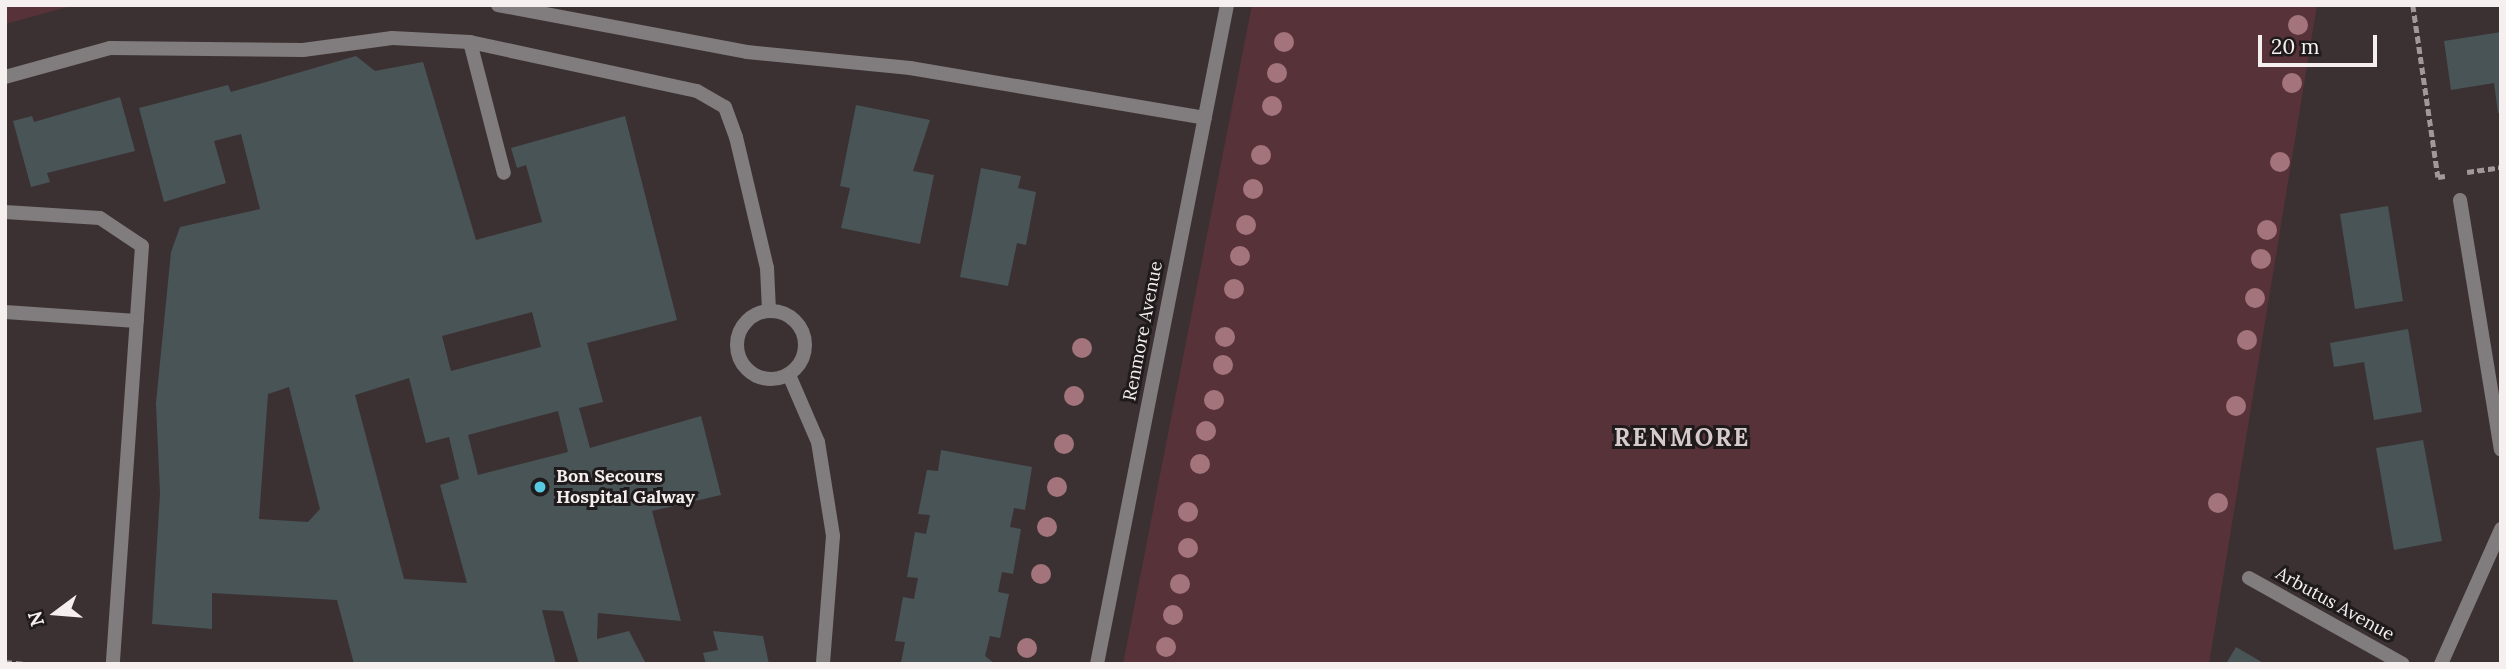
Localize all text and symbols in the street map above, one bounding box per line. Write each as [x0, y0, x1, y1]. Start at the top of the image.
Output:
scale bar [2261, 21, 2380, 65]
text: 20 m [2271, 33, 2320, 60]
street label: Renmore Avenue [1119, 259, 1167, 403]
district label: RENMORE [1615, 424, 1749, 452]
place label: Bon Secours Hospital Galway [556, 466, 695, 508]
marker: Bon Secours Hospital Galway [530, 477, 550, 497]
street label: Arbutus Avenue [2272, 563, 2398, 645]
north arrow [21, 578, 91, 648]
text: N [22, 608, 49, 629]

